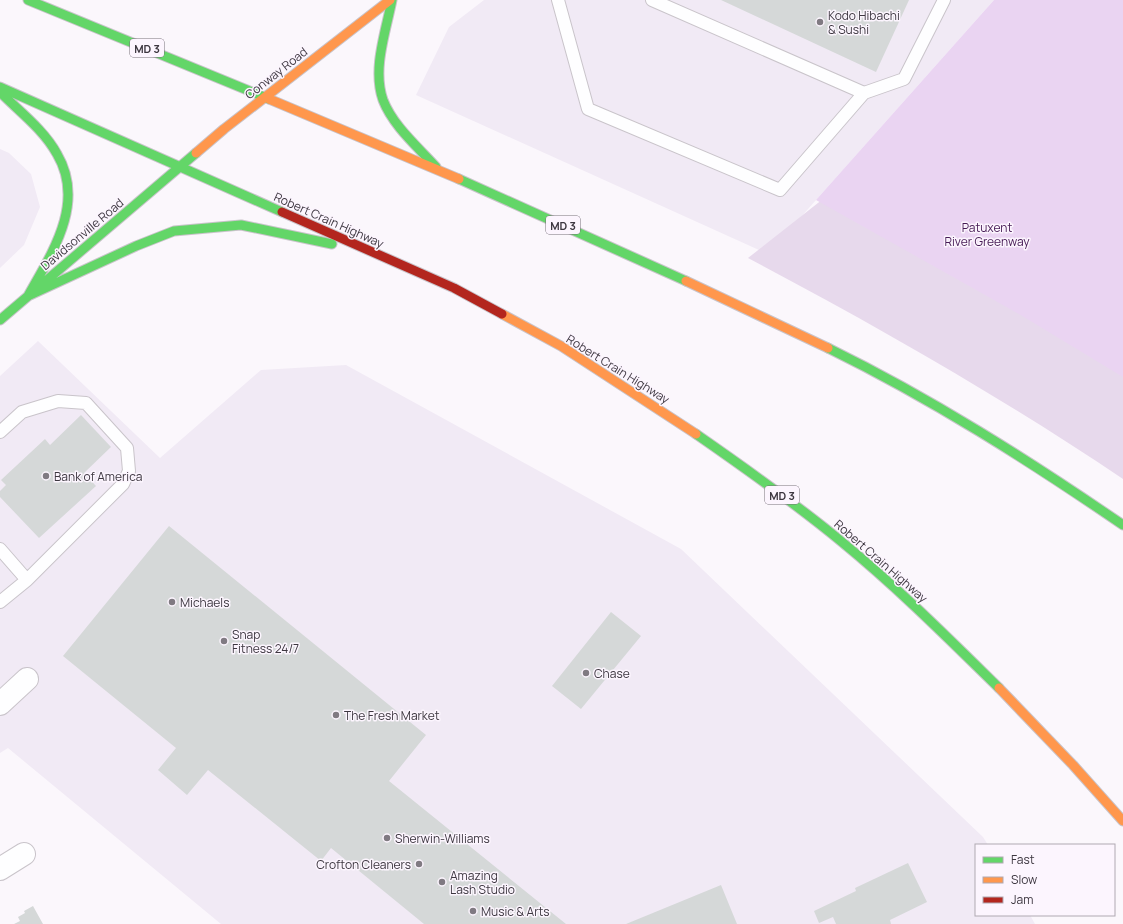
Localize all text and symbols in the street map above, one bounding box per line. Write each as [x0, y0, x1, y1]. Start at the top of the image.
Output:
place label: Kodo Hibachi & Sushi [828, 7, 900, 38]
marker: Kodo Hibachi & Sushi [815, 17, 825, 27]
road number: MD 3 [130, 39, 164, 57]
street label: Conway Road [241, 43, 311, 103]
street label: Robert Crain Highway [271, 188, 387, 252]
street label: Davidsonville Road [37, 194, 127, 274]
road number: MD 3 [546, 216, 580, 234]
park label: Patuxent River Greenway [944, 219, 1030, 250]
street label: Robert Crain Highway [563, 330, 673, 408]
place label: Bank of America [54, 468, 142, 485]
marker: Bank of America [41, 471, 51, 481]
road number: MD 3 [765, 486, 799, 504]
street label: Robert Crain Highway [831, 516, 932, 607]
place label: Michaels [180, 594, 229, 611]
marker: Michaels [167, 597, 177, 607]
place label: Snap Fitness 24/7 [232, 626, 299, 657]
marker: Snap Fitness 24/7 [219, 636, 229, 646]
place label: Chase [594, 665, 630, 682]
marker: Chase [581, 668, 591, 678]
place label: The Fresh Market [344, 707, 440, 724]
marker: The Fresh Market [331, 710, 341, 720]
place label: Sherwin-Williams [395, 830, 490, 847]
marker: Sherwin-Williams [382, 833, 392, 843]
legend [975, 844, 1115, 916]
text: Fast [1011, 851, 1035, 868]
place label: Crofton Cleaners [316, 856, 411, 873]
marker: Crofton Cleaners [414, 859, 424, 869]
place label: Amazing Lash Studio [450, 867, 515, 898]
text: Slow [1011, 871, 1037, 888]
marker: Amazing Lash Studio [437, 877, 447, 887]
text: Jam [1011, 891, 1033, 908]
place label: Music & Arts [481, 903, 550, 920]
marker: Music & Arts [468, 906, 478, 916]

